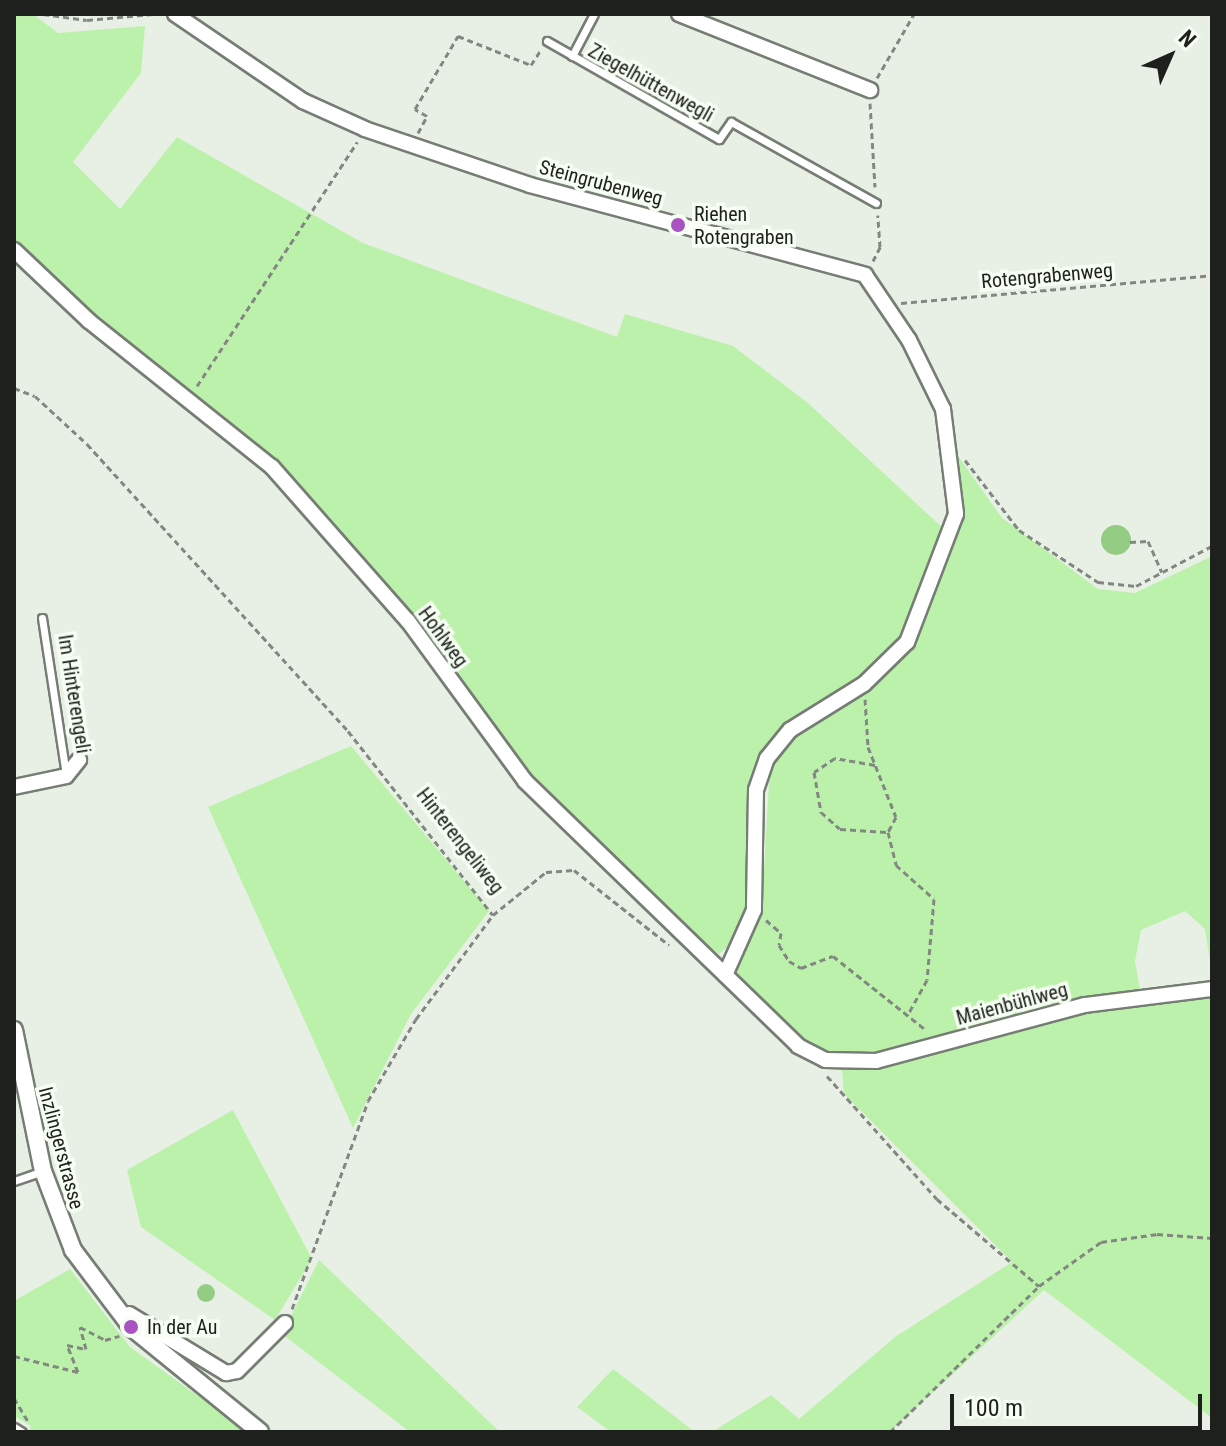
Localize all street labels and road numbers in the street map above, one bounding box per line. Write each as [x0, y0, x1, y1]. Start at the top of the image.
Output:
street label: Ziegelhüttenwegli [584, 39, 718, 127]
street label: Steingrubenweg [537, 155, 665, 211]
street label: Rotengrabenweg [980, 258, 1114, 294]
street label: Hohlweg [413, 602, 473, 672]
street label: Im Hinterengeli [53, 633, 95, 755]
street label: Hinterengeliweg [411, 783, 509, 899]
street label: Maienbühlweg [954, 978, 1070, 1030]
street label: Inzlingerstrasse [33, 1084, 89, 1212]

